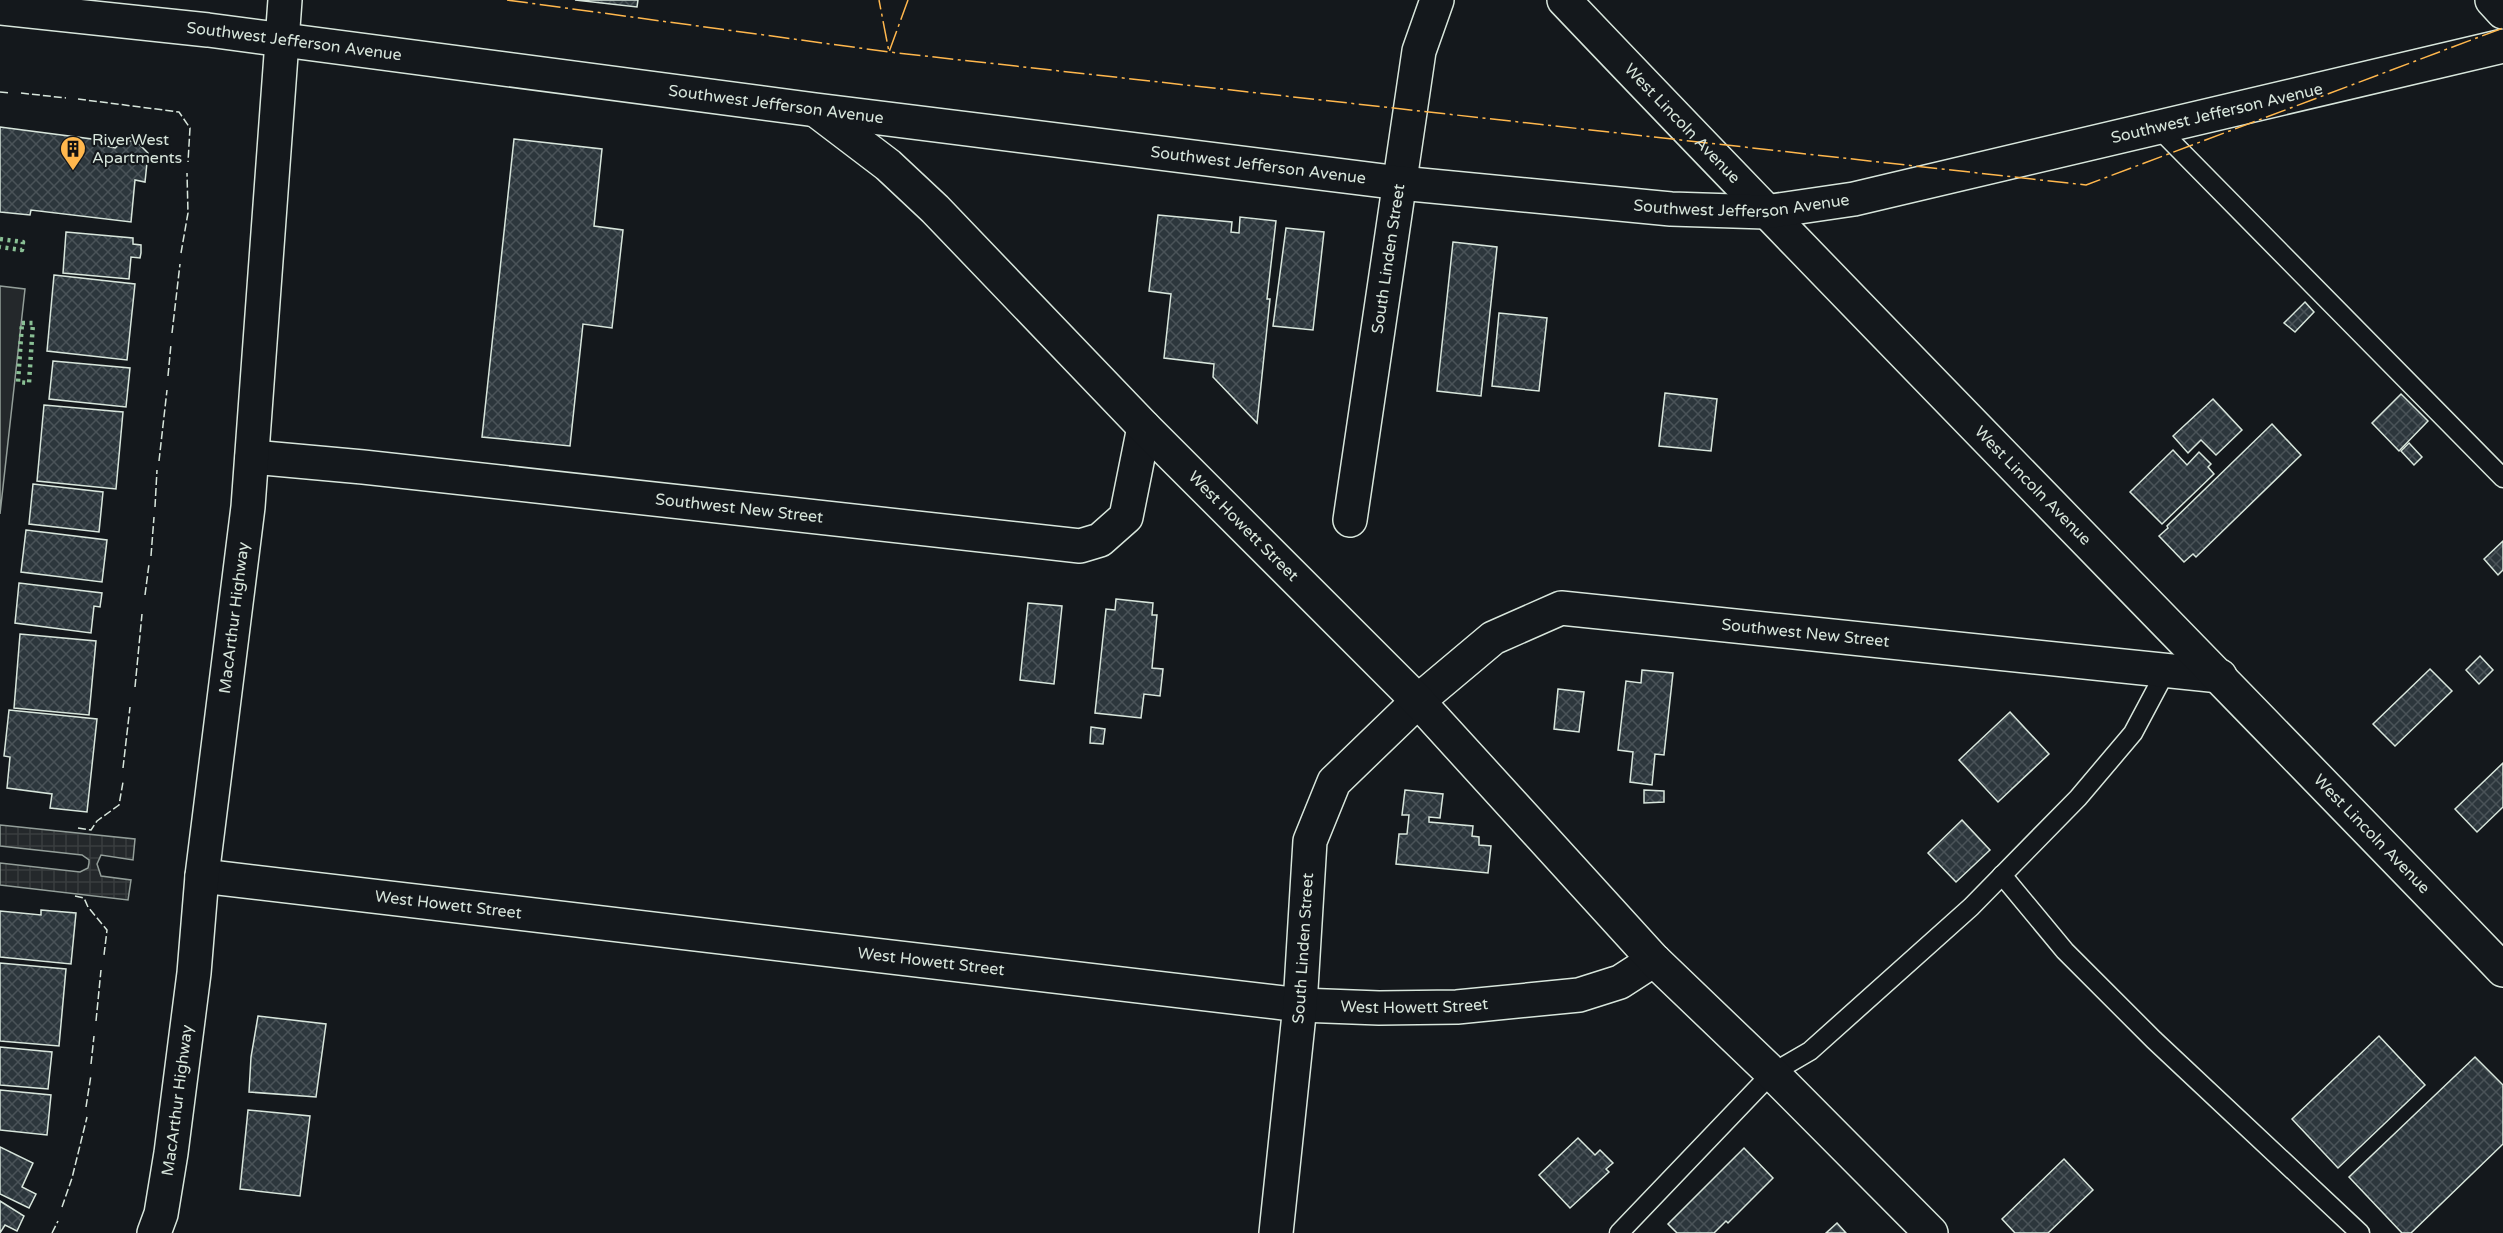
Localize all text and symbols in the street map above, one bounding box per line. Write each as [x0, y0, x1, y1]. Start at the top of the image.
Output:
street label: Southwest Jefferson Avenue [185, 18, 403, 65]
street label: West Lincoln Avenue [1620, 59, 1744, 188]
street label: Southwest Jefferson Avenue [2109, 79, 2325, 148]
street label: Southwest Jefferson Avenue [667, 81, 885, 128]
place label: RiverWest Apartments [92, 130, 182, 168]
building icon: RiverWest Apartments [58, 134, 88, 172]
street label: Southwest Jefferson Avenue [1149, 142, 1367, 189]
street label: South Linden Street [1368, 183, 1409, 335]
street label: Southwest Jefferson Avenue [1633, 190, 1851, 222]
street label: West Lincoln Avenue [1970, 422, 2095, 550]
street label: West Howett Street [1184, 467, 1303, 586]
street label: Southwest New Street [654, 489, 824, 528]
street label: MacArthur Highway [215, 541, 254, 695]
street label: Southwest New Street [1720, 615, 1890, 652]
street label: West Lincoln Avenue [2309, 770, 2434, 898]
street label: South Linden Street [1288, 872, 1318, 1025]
street label: West Howett Street [374, 886, 523, 923]
street label: West Howett Street [856, 943, 1006, 980]
street label: West Howett Street [1340, 994, 1489, 1018]
street label: MacArthur Highway [157, 1023, 197, 1178]

